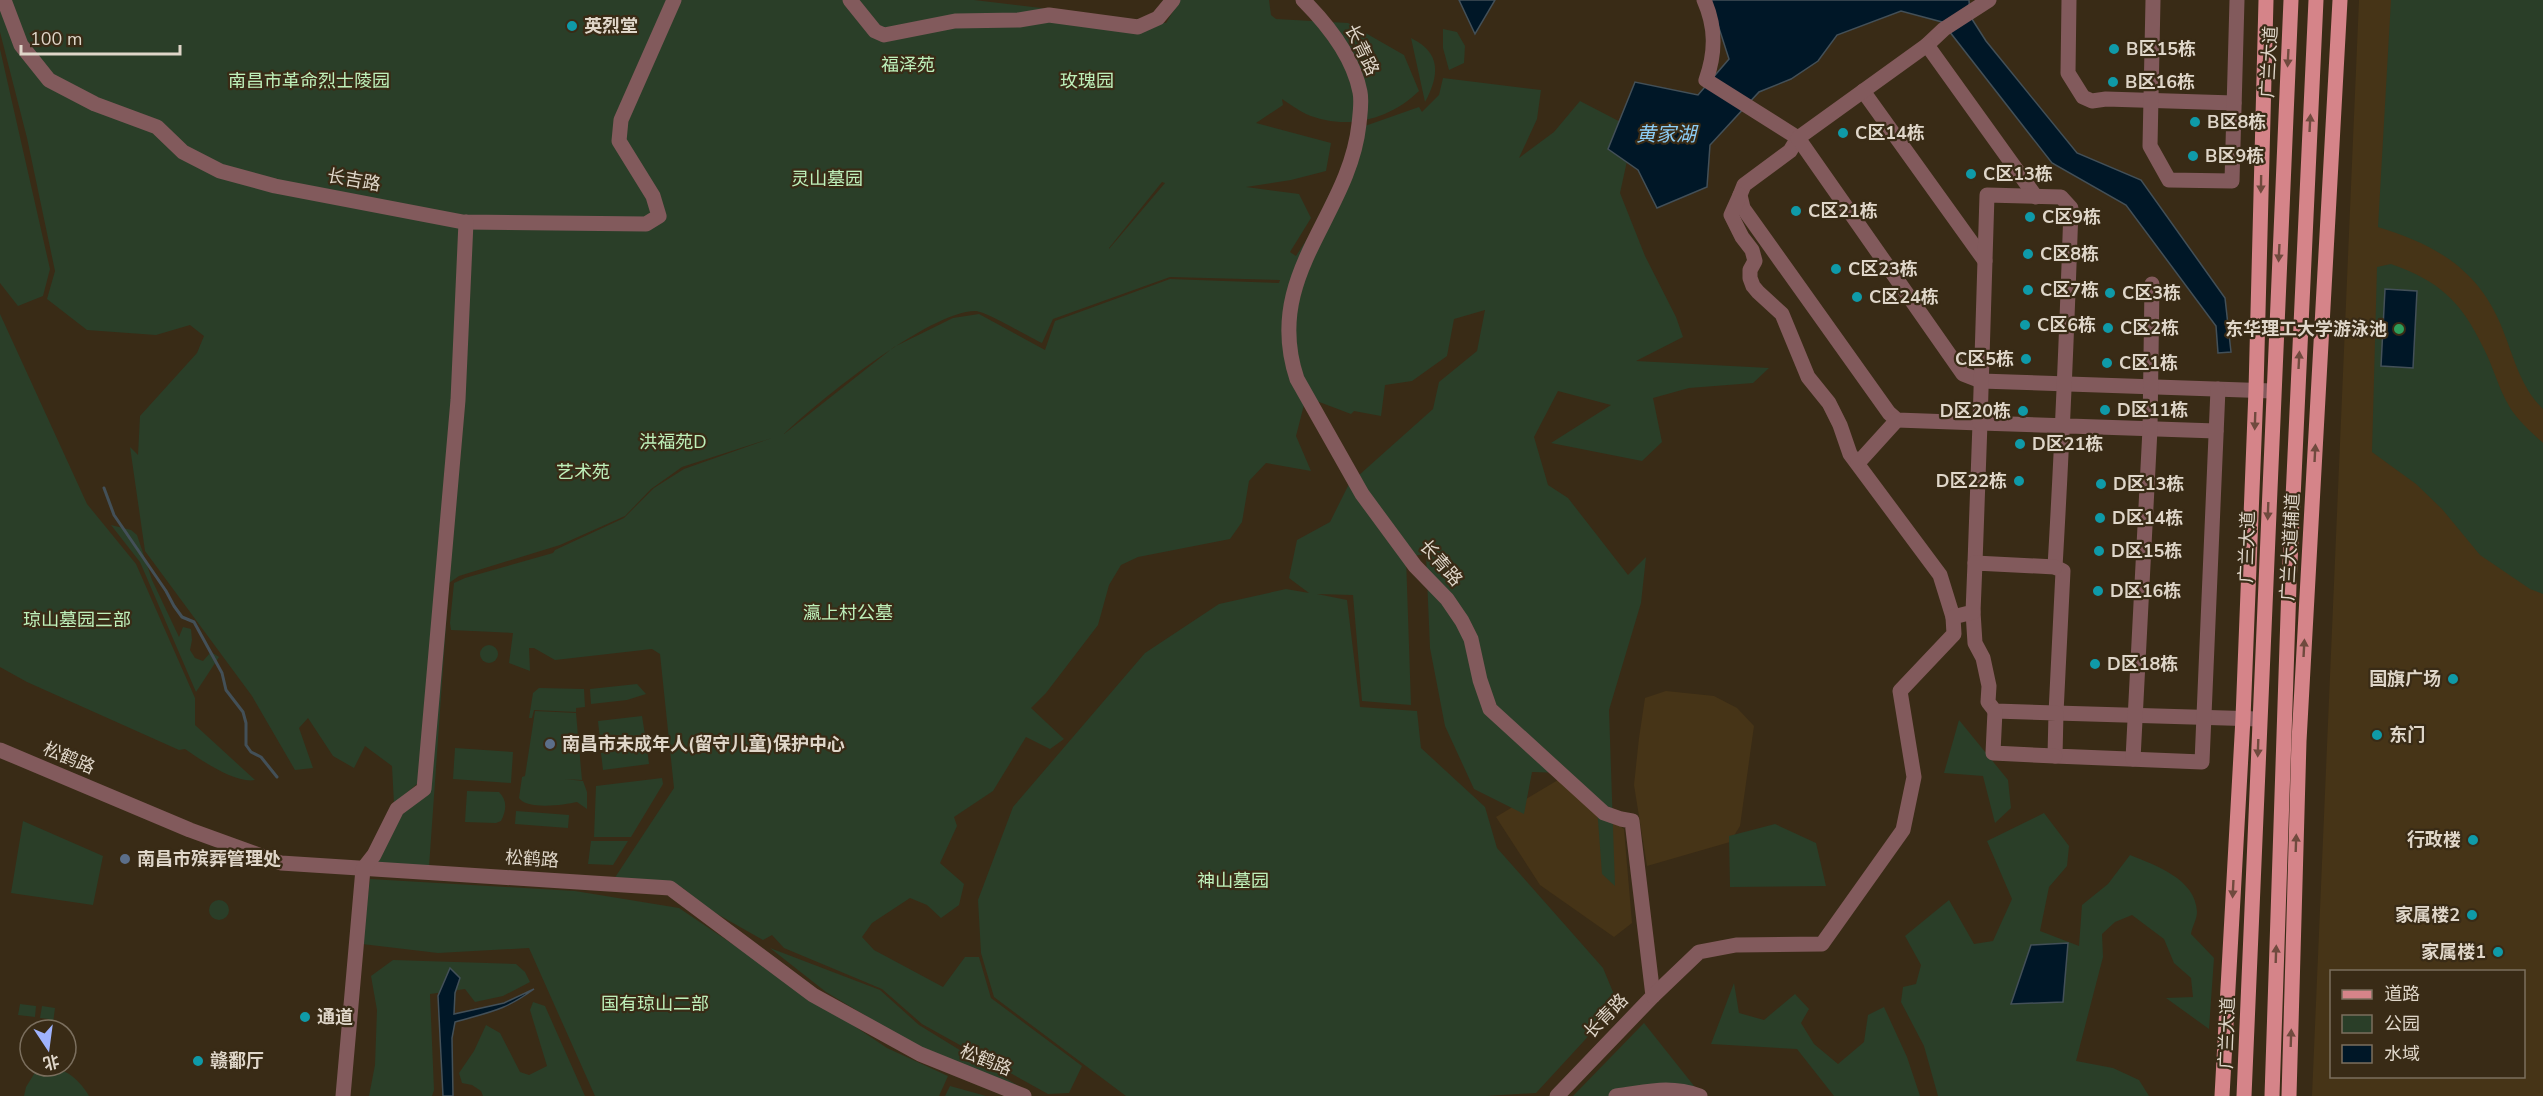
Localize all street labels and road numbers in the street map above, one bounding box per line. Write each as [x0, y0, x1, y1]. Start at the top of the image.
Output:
street label: 长青路 [1339, 20, 1385, 80]
street label: 广兰大道 [2255, 25, 2283, 99]
street label: 长吉路 [325, 163, 383, 197]
street label: 广兰大道辅道 [2275, 492, 2305, 602]
street label: 广兰大道 [2234, 511, 2260, 583]
street label: 长青路 [1414, 535, 1468, 591]
street label: 松鹤路 [39, 736, 99, 780]
street label: 松鹤路 [504, 845, 560, 873]
street label: 长青路 [1579, 988, 1633, 1044]
street label: 广兰大道 [2214, 997, 2240, 1069]
street label: 松鹤路 [956, 1039, 1016, 1081]

